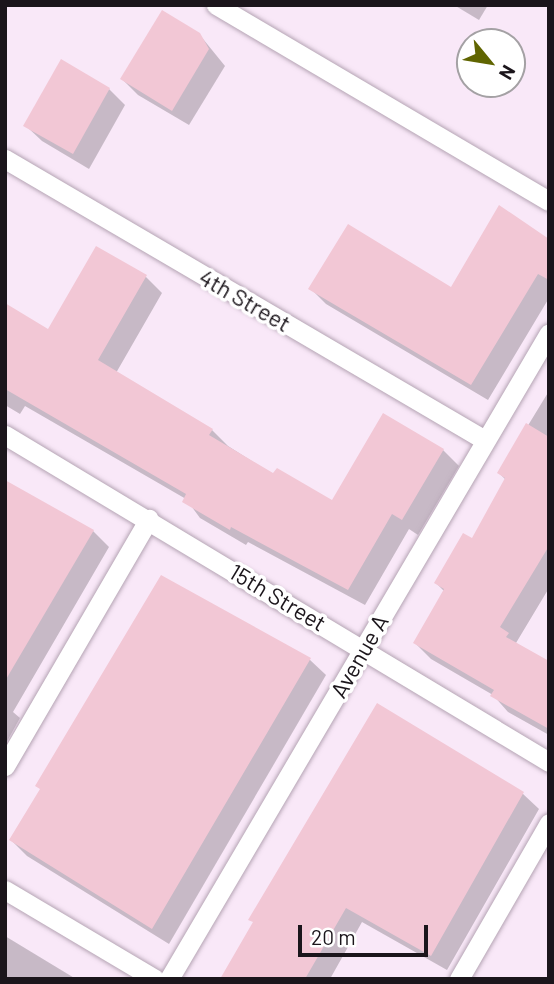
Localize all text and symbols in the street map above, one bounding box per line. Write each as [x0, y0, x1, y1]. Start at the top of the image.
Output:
north arrow [456, 28, 526, 98]
text: N [495, 62, 521, 84]
street label: 4th Street [194, 263, 296, 337]
street label: 15th Street [225, 557, 331, 637]
street label: Avenue A [324, 609, 394, 703]
scale bar [302, 911, 432, 955]
text: 20 m [311, 924, 356, 949]

